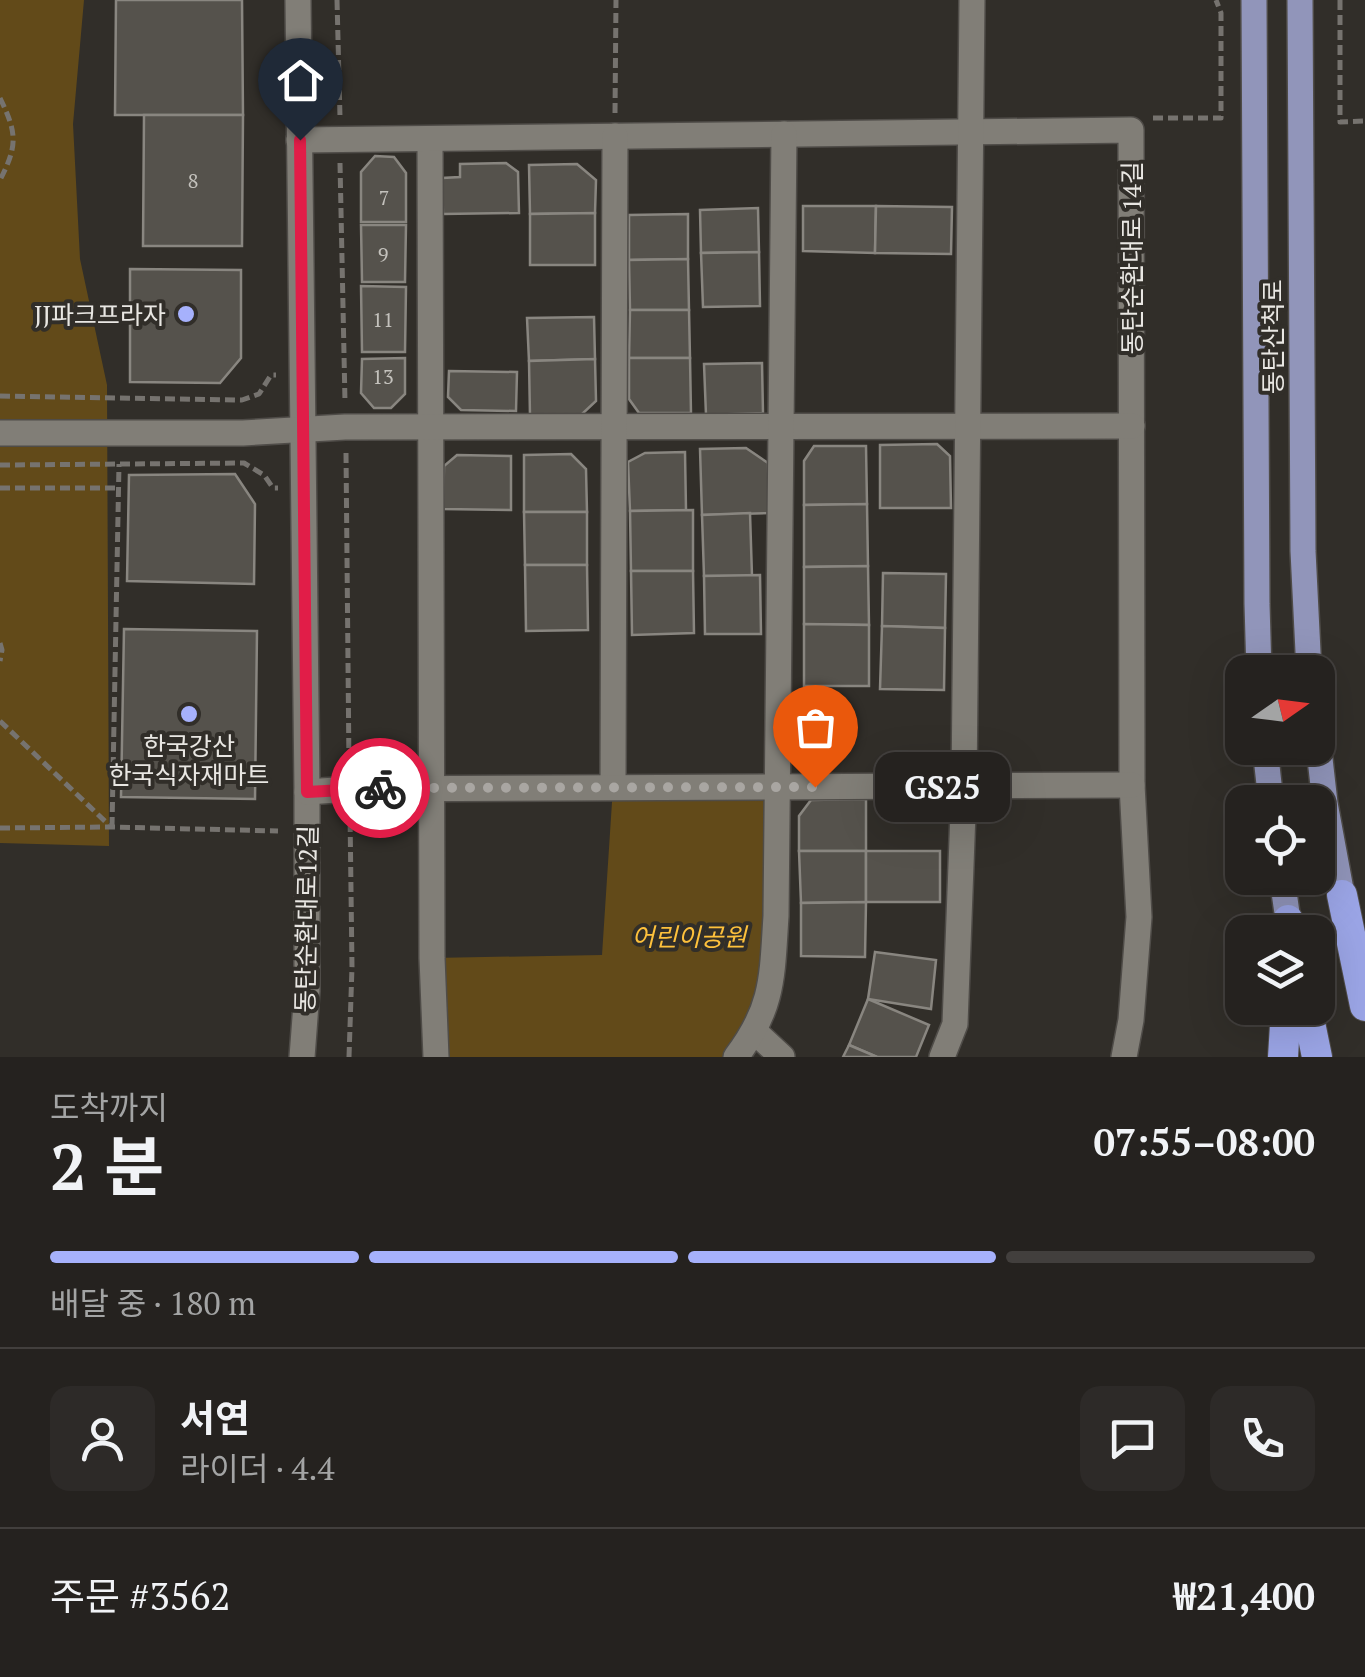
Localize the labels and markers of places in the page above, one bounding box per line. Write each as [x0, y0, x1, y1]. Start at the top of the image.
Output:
pin [258, 38, 343, 141]
place label: JJ파크프라자 [34, 298, 166, 331]
marker: JJ파크프라자 [175, 303, 197, 325]
pin [773, 685, 858, 788]
marker: 한국강산 한국식자재마트 [178, 703, 200, 725]
place label: 한국강산 한국식자재마트 [108, 729, 270, 791]
callout: GS25 [875, 752, 1010, 822]

